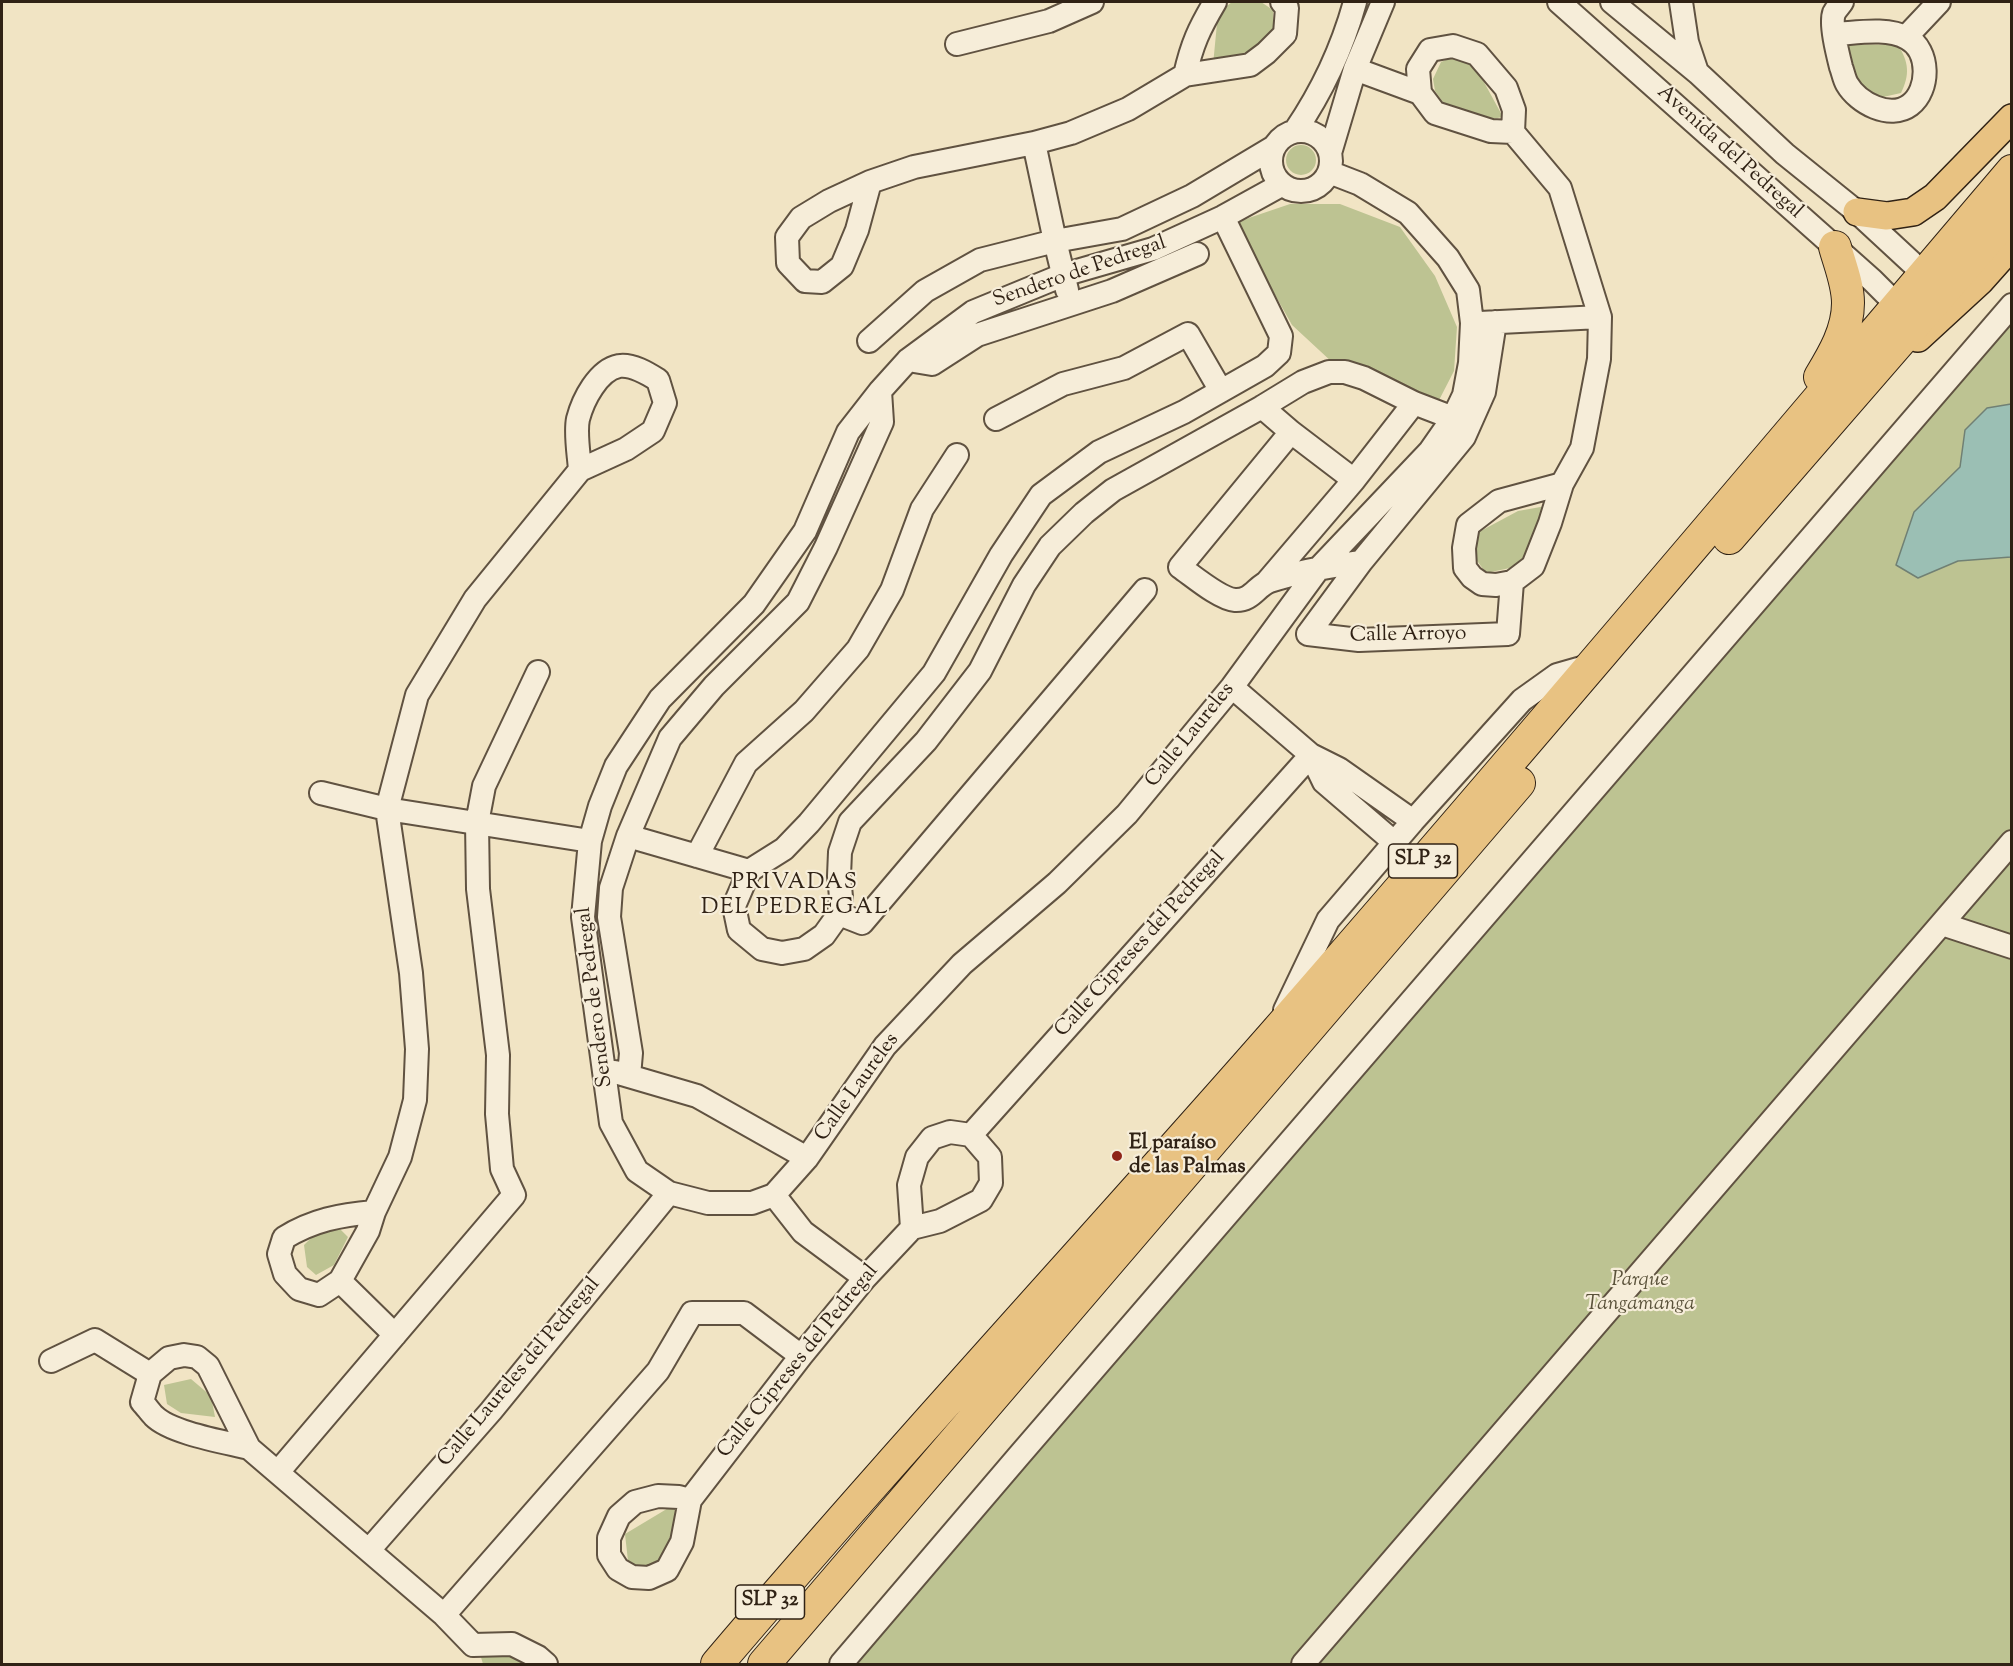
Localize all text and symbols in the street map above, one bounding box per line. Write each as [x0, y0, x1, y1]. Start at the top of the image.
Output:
street label: Avenida del Pedregal [1651, 81, 1807, 225]
street label: Sendero de Pedregal [990, 232, 1170, 314]
street label: Calle Arroyo [1349, 622, 1467, 650]
street label: Calle Laureles [1141, 679, 1241, 793]
road number: SLP 32 [1388, 844, 1458, 878]
street label: Calle Cipreses del Pedregal [1051, 847, 1231, 1043]
district label: PRIVADAS DEL PEDREGAL [701, 871, 889, 922]
street label: Sendero de Pedregal [572, 905, 620, 1089]
street label: Calle Laureles [810, 1029, 906, 1147]
place label: El paraíso de las Palmas [1129, 1131, 1246, 1181]
marker: El paraíso de las Palmas [1110, 1149, 1124, 1163]
street label: Calle Cipreses del Pedregal [713, 1260, 885, 1464]
park label: Parque Tangamanga [1585, 1268, 1695, 1318]
street label: Calle Laureles del Pedregal [433, 1273, 607, 1473]
road number: SLP 32 [736, 1585, 804, 1619]

